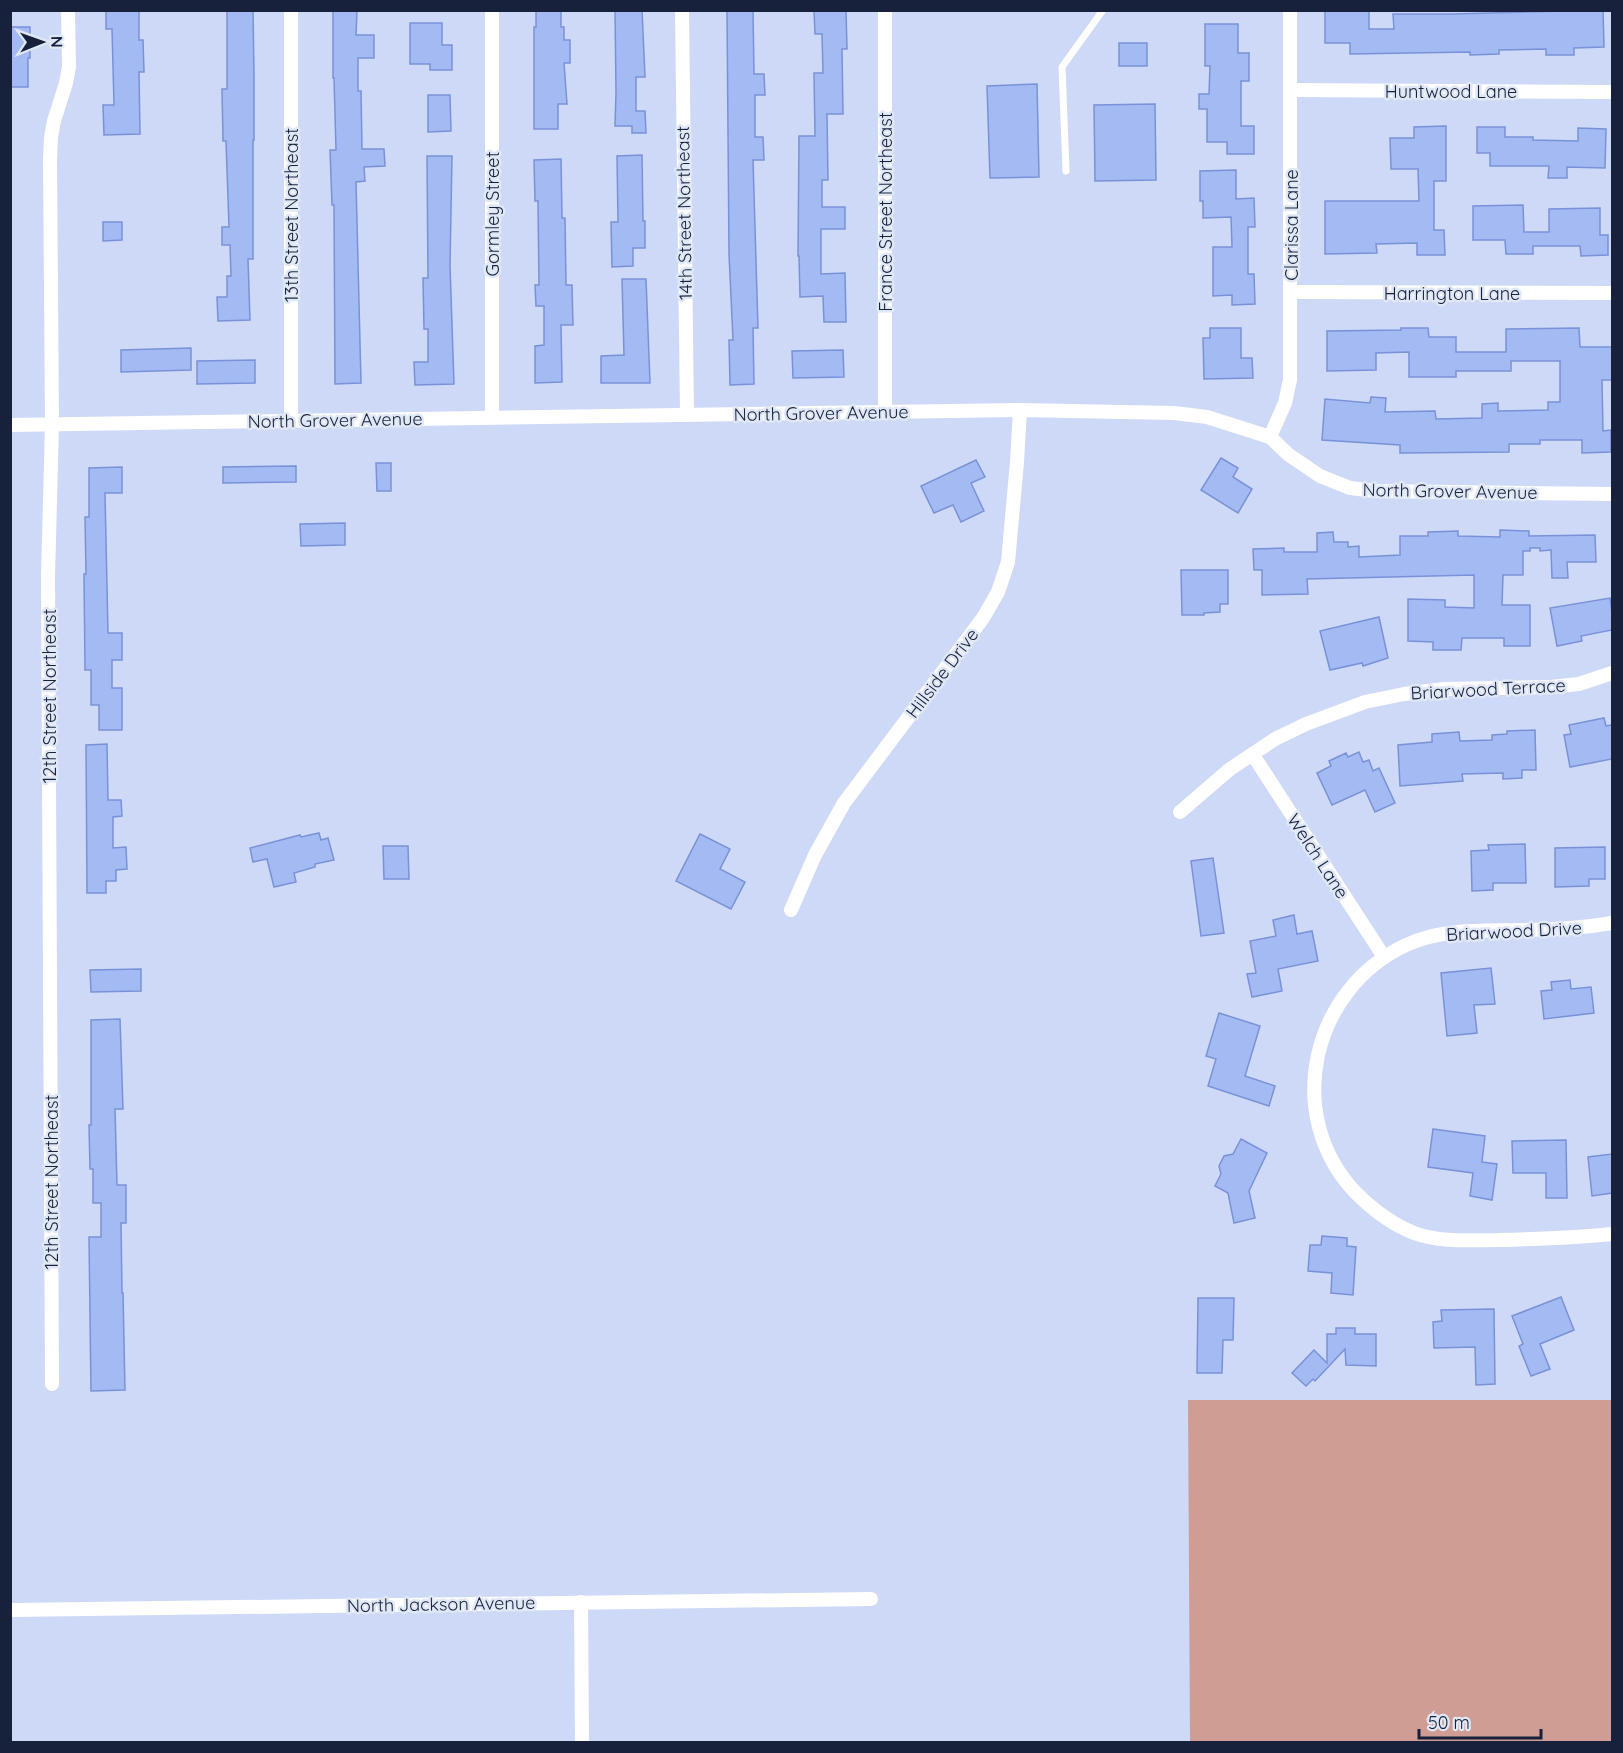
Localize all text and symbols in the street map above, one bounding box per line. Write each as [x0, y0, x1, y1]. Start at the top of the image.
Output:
north arrow [12, 12, 72, 72]
text: N [47, 36, 67, 48]
street label: Huntwood Lane [1385, 80, 1517, 103]
street label: France Street Northeast [874, 112, 897, 312]
street label: 14th Street Northeast [671, 126, 697, 300]
street label: 13th Street Northeast [280, 128, 303, 302]
street label: Gormley Street [481, 151, 504, 277]
street label: Clarissa Lane [1280, 169, 1303, 281]
street label: Harrington Lane [1384, 282, 1520, 305]
street label: North Grover Avenue [733, 400, 909, 426]
street label: North Grover Avenue [247, 407, 423, 433]
street label: North Grover Avenue [1362, 478, 1538, 504]
street label: 12th Street Northeast [38, 609, 61, 783]
street label: Hillside Drive [901, 623, 983, 723]
street label: Briarwood Terrace [1410, 673, 1566, 705]
street label: Welch Lane [1282, 809, 1354, 903]
street label: Briarwood Drive [1446, 916, 1582, 946]
street label: 12th Street Northeast [40, 1095, 63, 1269]
street label: North Jackson Avenue [347, 1591, 535, 1617]
scale bar [1419, 1702, 1540, 1740]
text: 50 m [1428, 1711, 1470, 1734]

